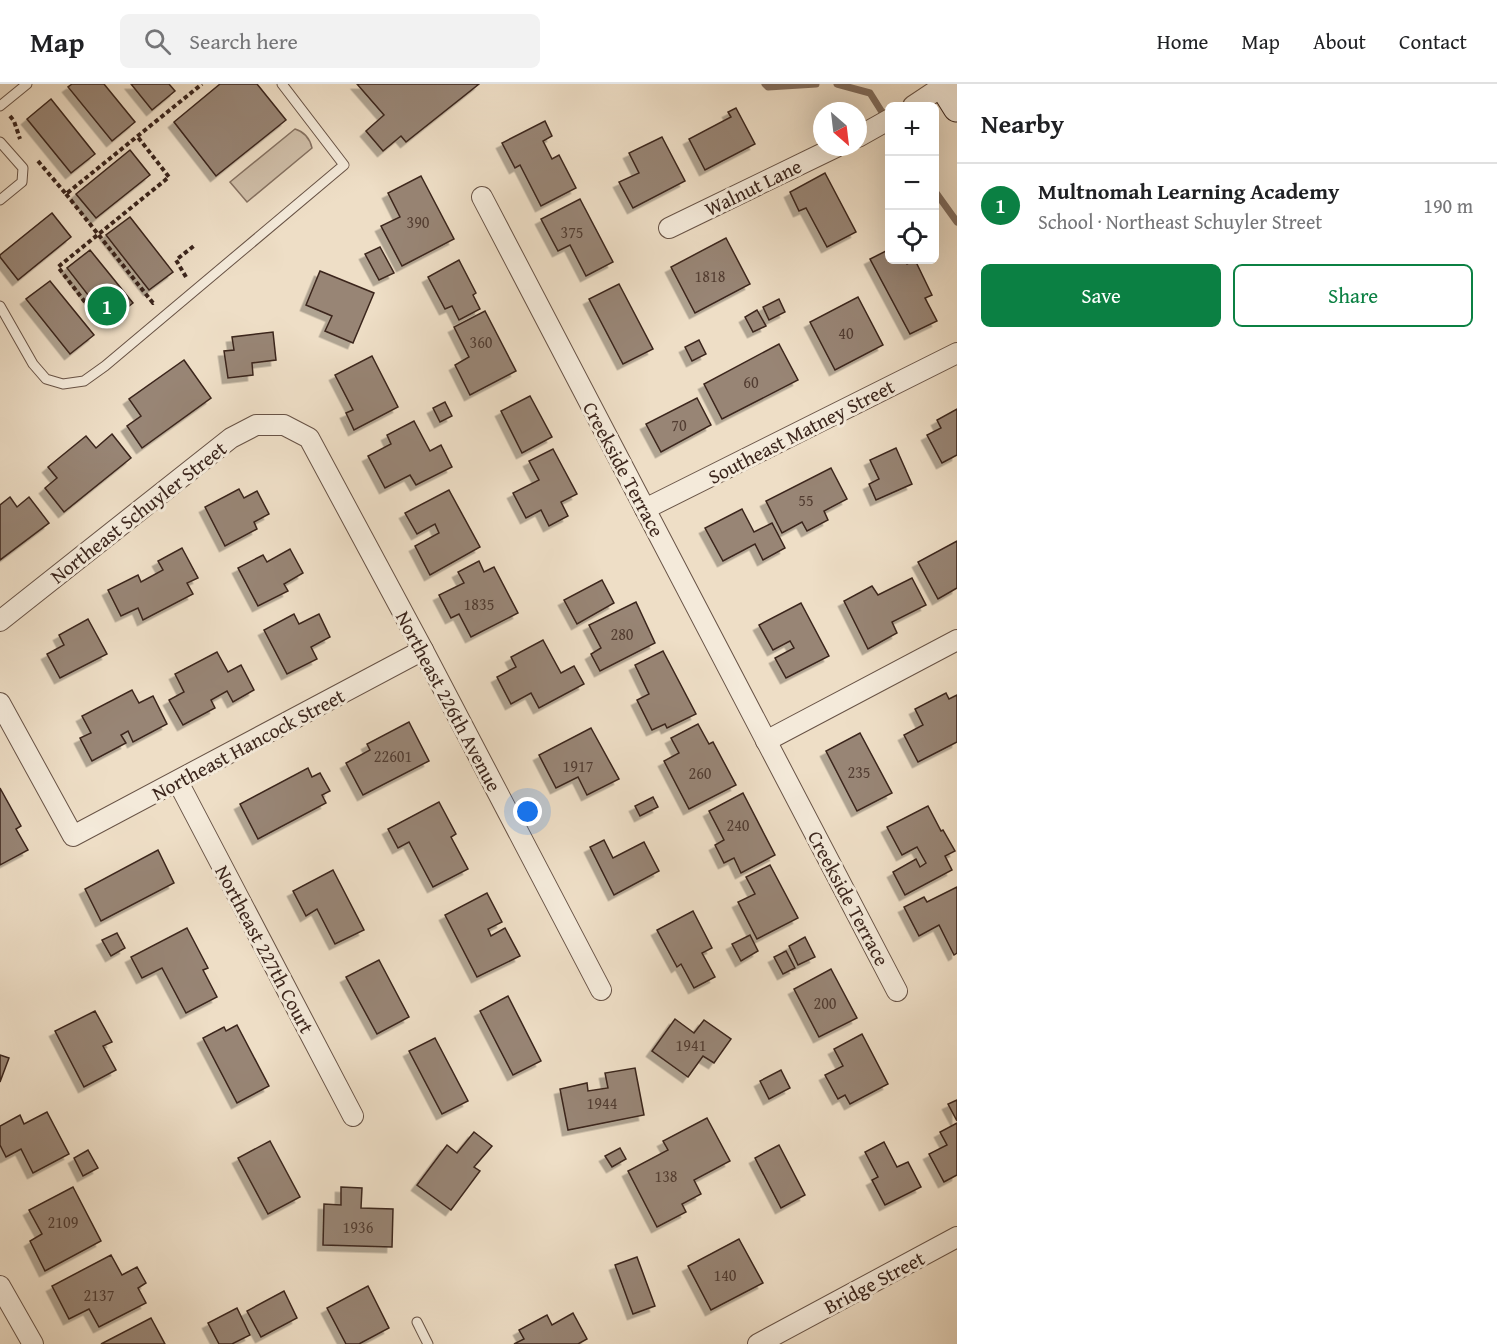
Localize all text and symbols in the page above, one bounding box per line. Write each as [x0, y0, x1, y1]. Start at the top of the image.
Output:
search box [120, 14, 540, 68]
text: Map [30, 21, 84, 62]
icon: search [141, 25, 174, 58]
text: Search here [189, 25, 298, 57]
text: Home [1157, 26, 1208, 57]
text: Map [1241, 26, 1280, 57]
text: About [1313, 26, 1366, 57]
text: Contact [1399, 26, 1467, 57]
north arrow [813, 102, 867, 156]
map controls [885, 102, 939, 264]
button: + [885, 102, 939, 156]
text: Nearby [981, 104, 1064, 143]
street label: Walnut Lane [700, 151, 806, 223]
button: − [885, 156, 939, 210]
text: Multnomah Learning Academy [1038, 175, 1339, 207]
text: 1 [995, 191, 1006, 220]
text: 190 m [1423, 191, 1473, 220]
text: School · Northeast Schuyler Street [1038, 207, 1322, 236]
house number: 390 [406, 210, 430, 234]
button: locate [885, 210, 939, 264]
house number: 375 [560, 220, 584, 244]
house number: 1818 [695, 264, 726, 288]
button: Save [981, 264, 1221, 327]
button: Share [1233, 264, 1473, 327]
pin: 1 [88, 284, 126, 328]
house number: 40 [838, 321, 854, 345]
house number: 360 [469, 330, 493, 354]
house number: 60 [743, 370, 759, 394]
street label: Southeast Matney Street [703, 371, 899, 491]
street label: Creekside Terrace [576, 396, 672, 542]
house number: 70 [671, 413, 687, 437]
street label: Northeast Schuyler Street [44, 434, 232, 590]
house number: 55 [798, 488, 814, 512]
house number: 1835 [464, 592, 494, 616]
street label: Northeast 226th Avenue [389, 605, 509, 797]
house number: 280 [610, 622, 634, 646]
street label: Northeast Hancock Street [146, 681, 350, 807]
house number: 22601 [374, 744, 412, 768]
house number: 1917 [563, 754, 594, 778]
house number: 235 [847, 760, 871, 784]
house number: 260 [688, 761, 712, 785]
your location [513, 797, 542, 826]
house number: 240 [726, 813, 750, 837]
street label: Creekside Terrace [801, 825, 897, 971]
street label: Northeast 227th Court [208, 860, 322, 1038]
house number: 200 [813, 991, 837, 1015]
house number: 1941 [676, 1033, 706, 1057]
house number: 1944 [587, 1091, 618, 1115]
house number: 138 [654, 1164, 678, 1188]
house number: 2109 [48, 1210, 79, 1234]
house number: 1936 [343, 1215, 374, 1239]
street label: Bridge Street [819, 1243, 929, 1321]
house number: 140 [713, 1263, 737, 1287]
house number: 2137 [84, 1283, 115, 1307]

